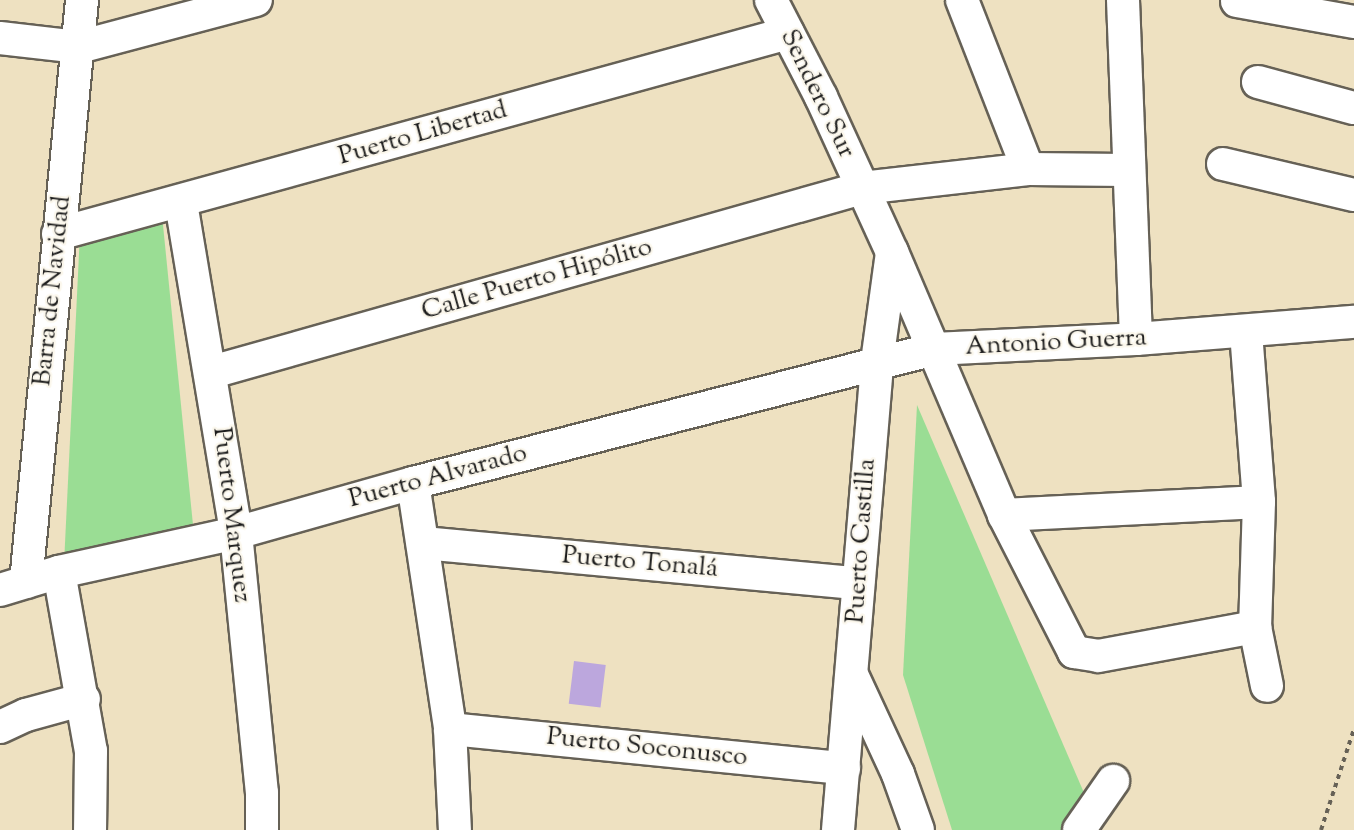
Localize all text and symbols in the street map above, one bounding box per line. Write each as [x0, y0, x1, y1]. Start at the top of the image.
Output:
street label: Sendero Sur [773, 25, 861, 163]
street label: Puerto Libertad [335, 95, 511, 173]
street label: Barra de Navidad [27, 194, 79, 388]
street label: Calle Puerto Hipólito [418, 232, 656, 328]
street label: Antonio Guerra [965, 323, 1147, 363]
street label: Puerto Marquez [205, 426, 257, 604]
street label: Puerto Alvarado [346, 438, 530, 516]
street label: Puerto Castilla [841, 457, 883, 625]
street label: Puerto Tonalá [561, 541, 719, 585]
street label: Puerto Soconusco [545, 722, 749, 774]

